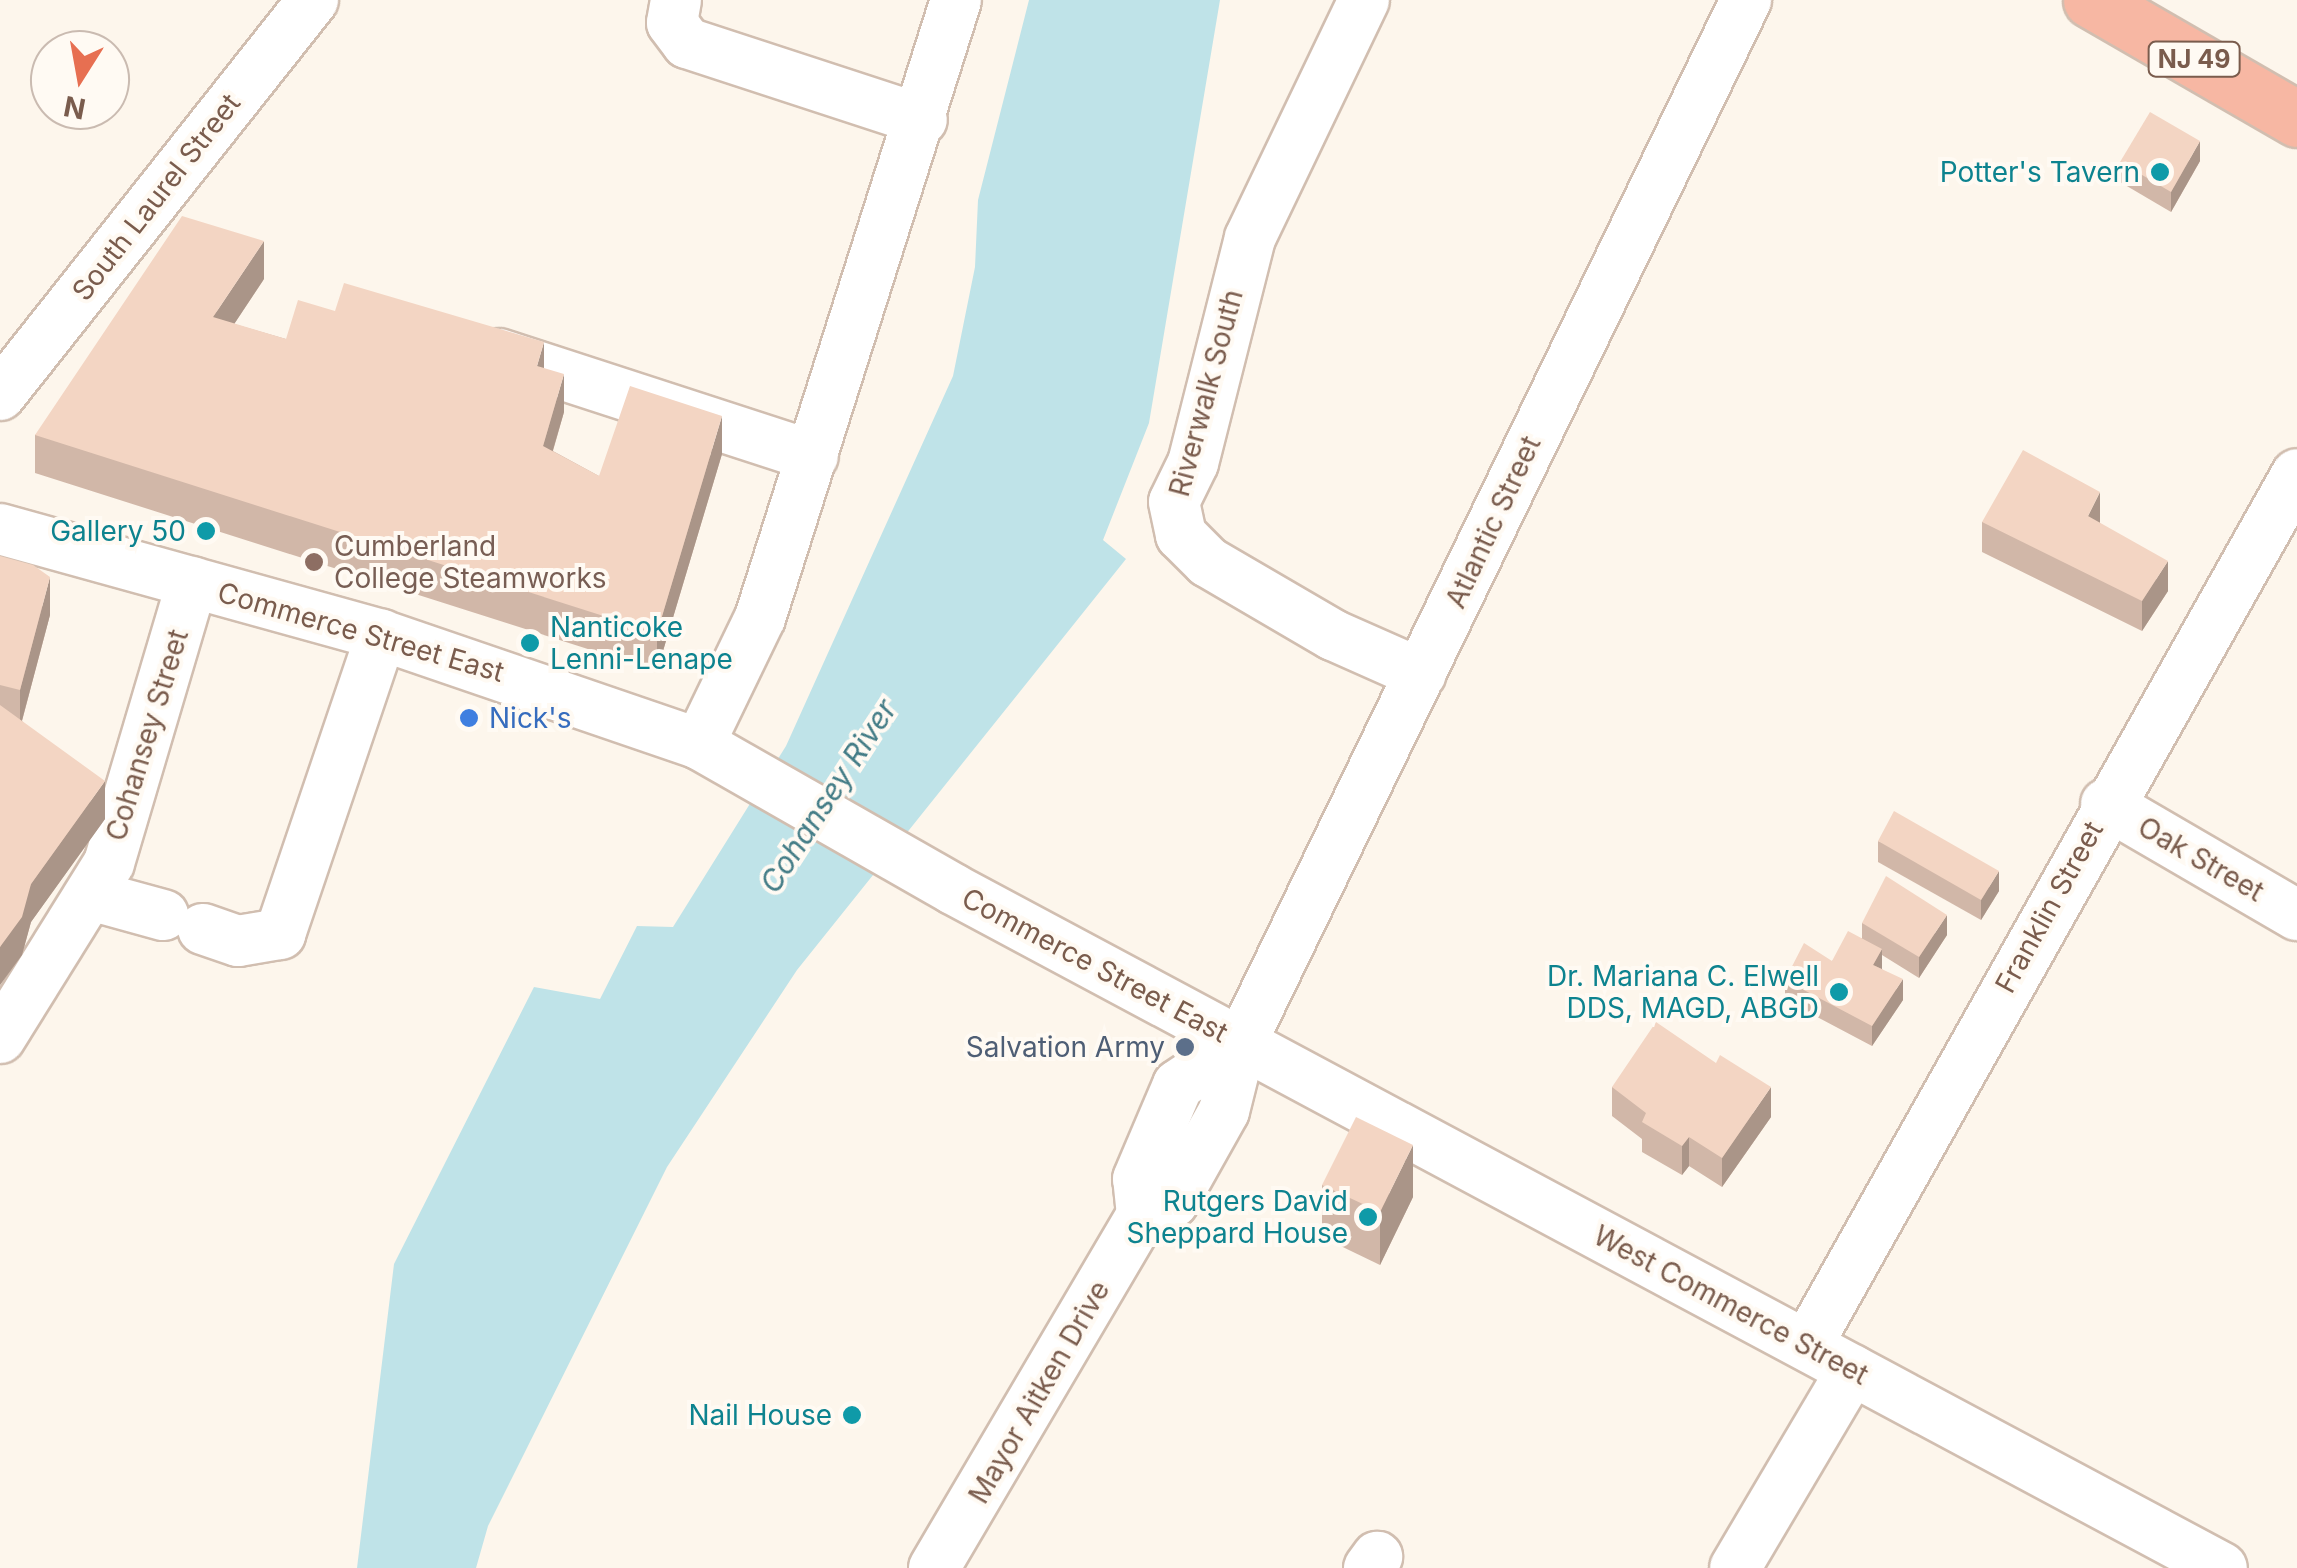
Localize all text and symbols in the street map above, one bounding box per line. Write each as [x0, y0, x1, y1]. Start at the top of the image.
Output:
north arrow [30, 30, 130, 130]
road number: NJ 49 [2146, 39, 2242, 79]
street label: South Laurel Street [65, 87, 247, 307]
text: N [61, 89, 88, 126]
place label: Potter's Tavern [1940, 155, 2140, 189]
marker: Potter's Tavern [2149, 161, 2171, 183]
street label: Riverwalk South [1162, 286, 1250, 500]
street label: Atlantic Street [1439, 431, 1547, 613]
place label: Gallery 50 [50, 514, 186, 548]
marker: Gallery 50 [195, 520, 217, 542]
place label: Cumberland College Steamworks [334, 529, 607, 595]
marker: Cumberland College Steamworks [303, 551, 325, 573]
street label: Commerce Street East [214, 575, 508, 689]
place label: Nanticoke Lenni-Lenape [550, 610, 733, 676]
street label: Cohansey Street [99, 625, 195, 845]
marker: Nanticoke Lenni-Lenape [519, 632, 541, 654]
water label: Cohansey River [752, 693, 904, 899]
place label: Nick's [489, 701, 571, 735]
marker: Nick's [458, 707, 480, 729]
street label: Oak Street [2132, 810, 2270, 908]
street label: Franklin Street [1988, 815, 2110, 999]
street label: Commerce Street East [956, 881, 1234, 1049]
place label: Dr. Mariana C. Elwell DDS, MAGD, ABGD [1547, 959, 1819, 1025]
marker: Dr. Mariana C. Elwell DDS, MAGD, ABGD [1828, 981, 1850, 1003]
place label: Salvation Army [966, 1030, 1165, 1064]
marker: Salvation Army [1174, 1036, 1196, 1058]
place label: Rutgers David Sheppard House [1127, 1184, 1348, 1250]
marker: Rutgers David Sheppard House [1357, 1206, 1379, 1228]
street label: West Commerce Street [1588, 1218, 1874, 1392]
street label: Mayor Aitken Drive [962, 1275, 1116, 1509]
place label: Nail House [688, 1398, 832, 1432]
marker: Nail House [841, 1404, 863, 1426]

